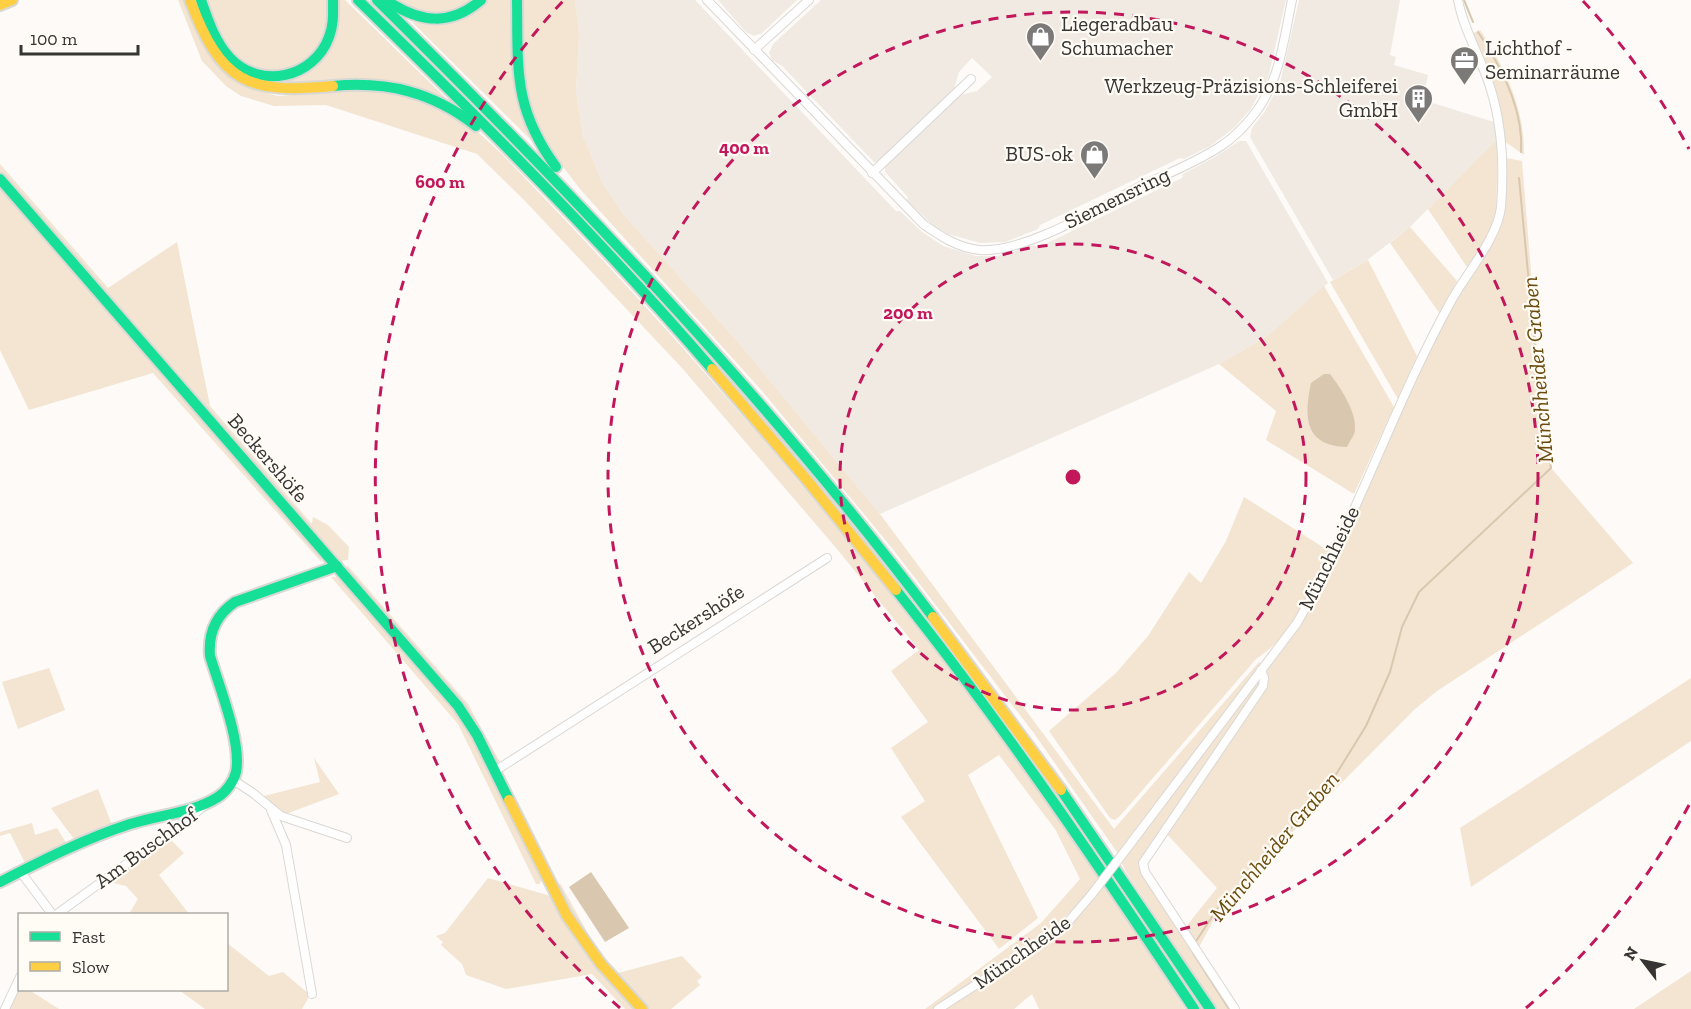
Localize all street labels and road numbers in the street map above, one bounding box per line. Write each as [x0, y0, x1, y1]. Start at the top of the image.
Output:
street label: Siemensring [1060, 161, 1174, 234]
street label: Beckershöfe [223, 408, 314, 507]
street label: Münchheide [1293, 502, 1364, 614]
street label: Beckershöfe [643, 578, 749, 659]
street label: Am Buschhof [89, 801, 203, 893]
street label: Münchheide [969, 909, 1075, 994]

